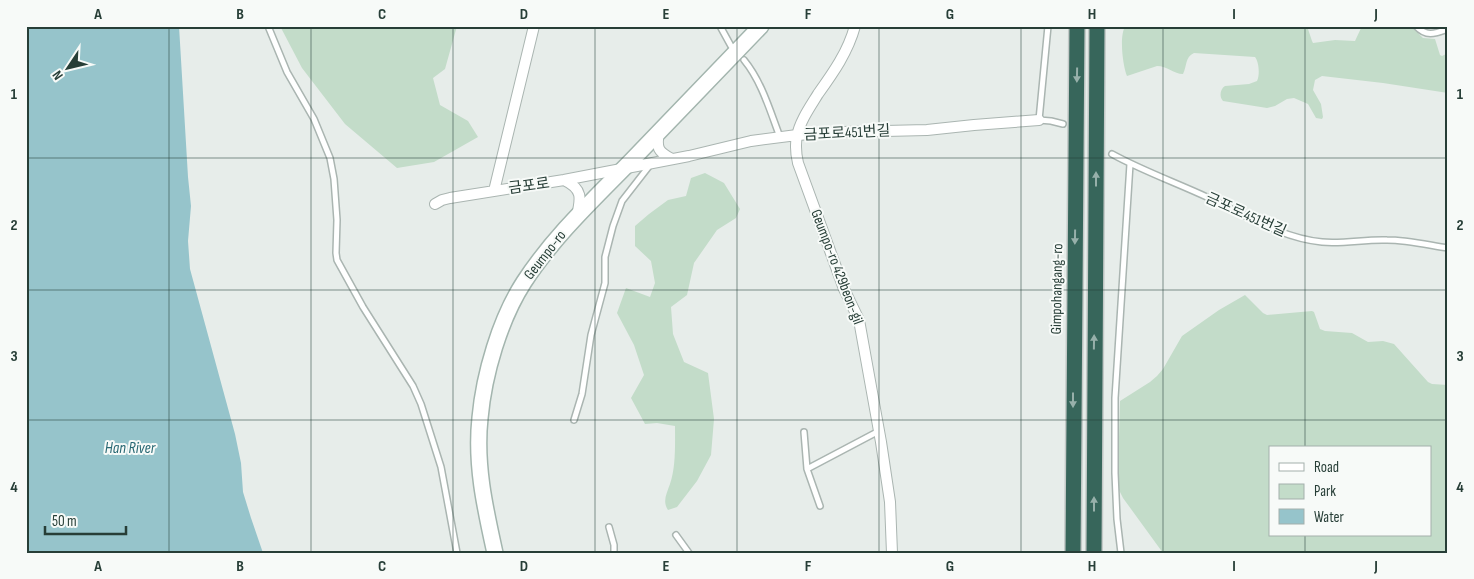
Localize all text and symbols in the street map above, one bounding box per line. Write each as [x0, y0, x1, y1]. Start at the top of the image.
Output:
text: A [93, 5, 102, 24]
text: B [236, 5, 244, 24]
text: C [378, 5, 386, 24]
text: D [520, 5, 528, 24]
text: E [663, 5, 670, 24]
text: F [805, 5, 812, 24]
text: G [946, 5, 954, 24]
text: H [1088, 5, 1096, 24]
text: I [1232, 5, 1236, 24]
text: J [1373, 5, 1378, 24]
north arrow [42, 42, 92, 92]
text: N [49, 67, 67, 83]
one-way arrow [1072, 67, 1080, 83]
text: 1 [11, 85, 18, 104]
text: 1 [1457, 85, 1464, 104]
street label: 금포로451번길 [803, 121, 891, 145]
one-way arrow [1092, 171, 1100, 187]
street label: 금포로 [507, 174, 551, 198]
street label: 금포로451번길 [1203, 189, 1289, 241]
street label: Geumpo-ro 429beon-gil [806, 207, 868, 327]
text: 2 [10, 216, 18, 235]
text: 2 [1456, 216, 1464, 235]
street label: Geumpo-ro [520, 226, 570, 284]
one-way arrow [1071, 230, 1079, 246]
street label: Gimpohangang-ro [1047, 243, 1067, 335]
one-way arrow [1091, 333, 1099, 349]
text: 3 [10, 347, 18, 366]
text: 3 [1456, 347, 1464, 366]
one-way arrow [1069, 392, 1077, 408]
water label: Han River [105, 439, 156, 458]
legend [1269, 446, 1432, 536]
text: Road [1314, 458, 1339, 477]
text: 4 [10, 478, 18, 497]
text: 4 [1456, 478, 1464, 497]
text: Park [1314, 482, 1336, 501]
one-way arrow [1090, 496, 1098, 512]
scale bar [45, 504, 126, 536]
text: Water [1314, 508, 1345, 527]
text: 50 m [52, 512, 77, 531]
text: A [93, 557, 102, 576]
text: B [236, 557, 244, 576]
text: C [378, 557, 386, 576]
text: D [520, 557, 528, 576]
text: E [663, 557, 670, 576]
text: F [805, 557, 812, 576]
text: G [946, 557, 954, 576]
text: H [1088, 557, 1096, 576]
text: I [1232, 557, 1236, 576]
text: J [1373, 557, 1378, 576]

